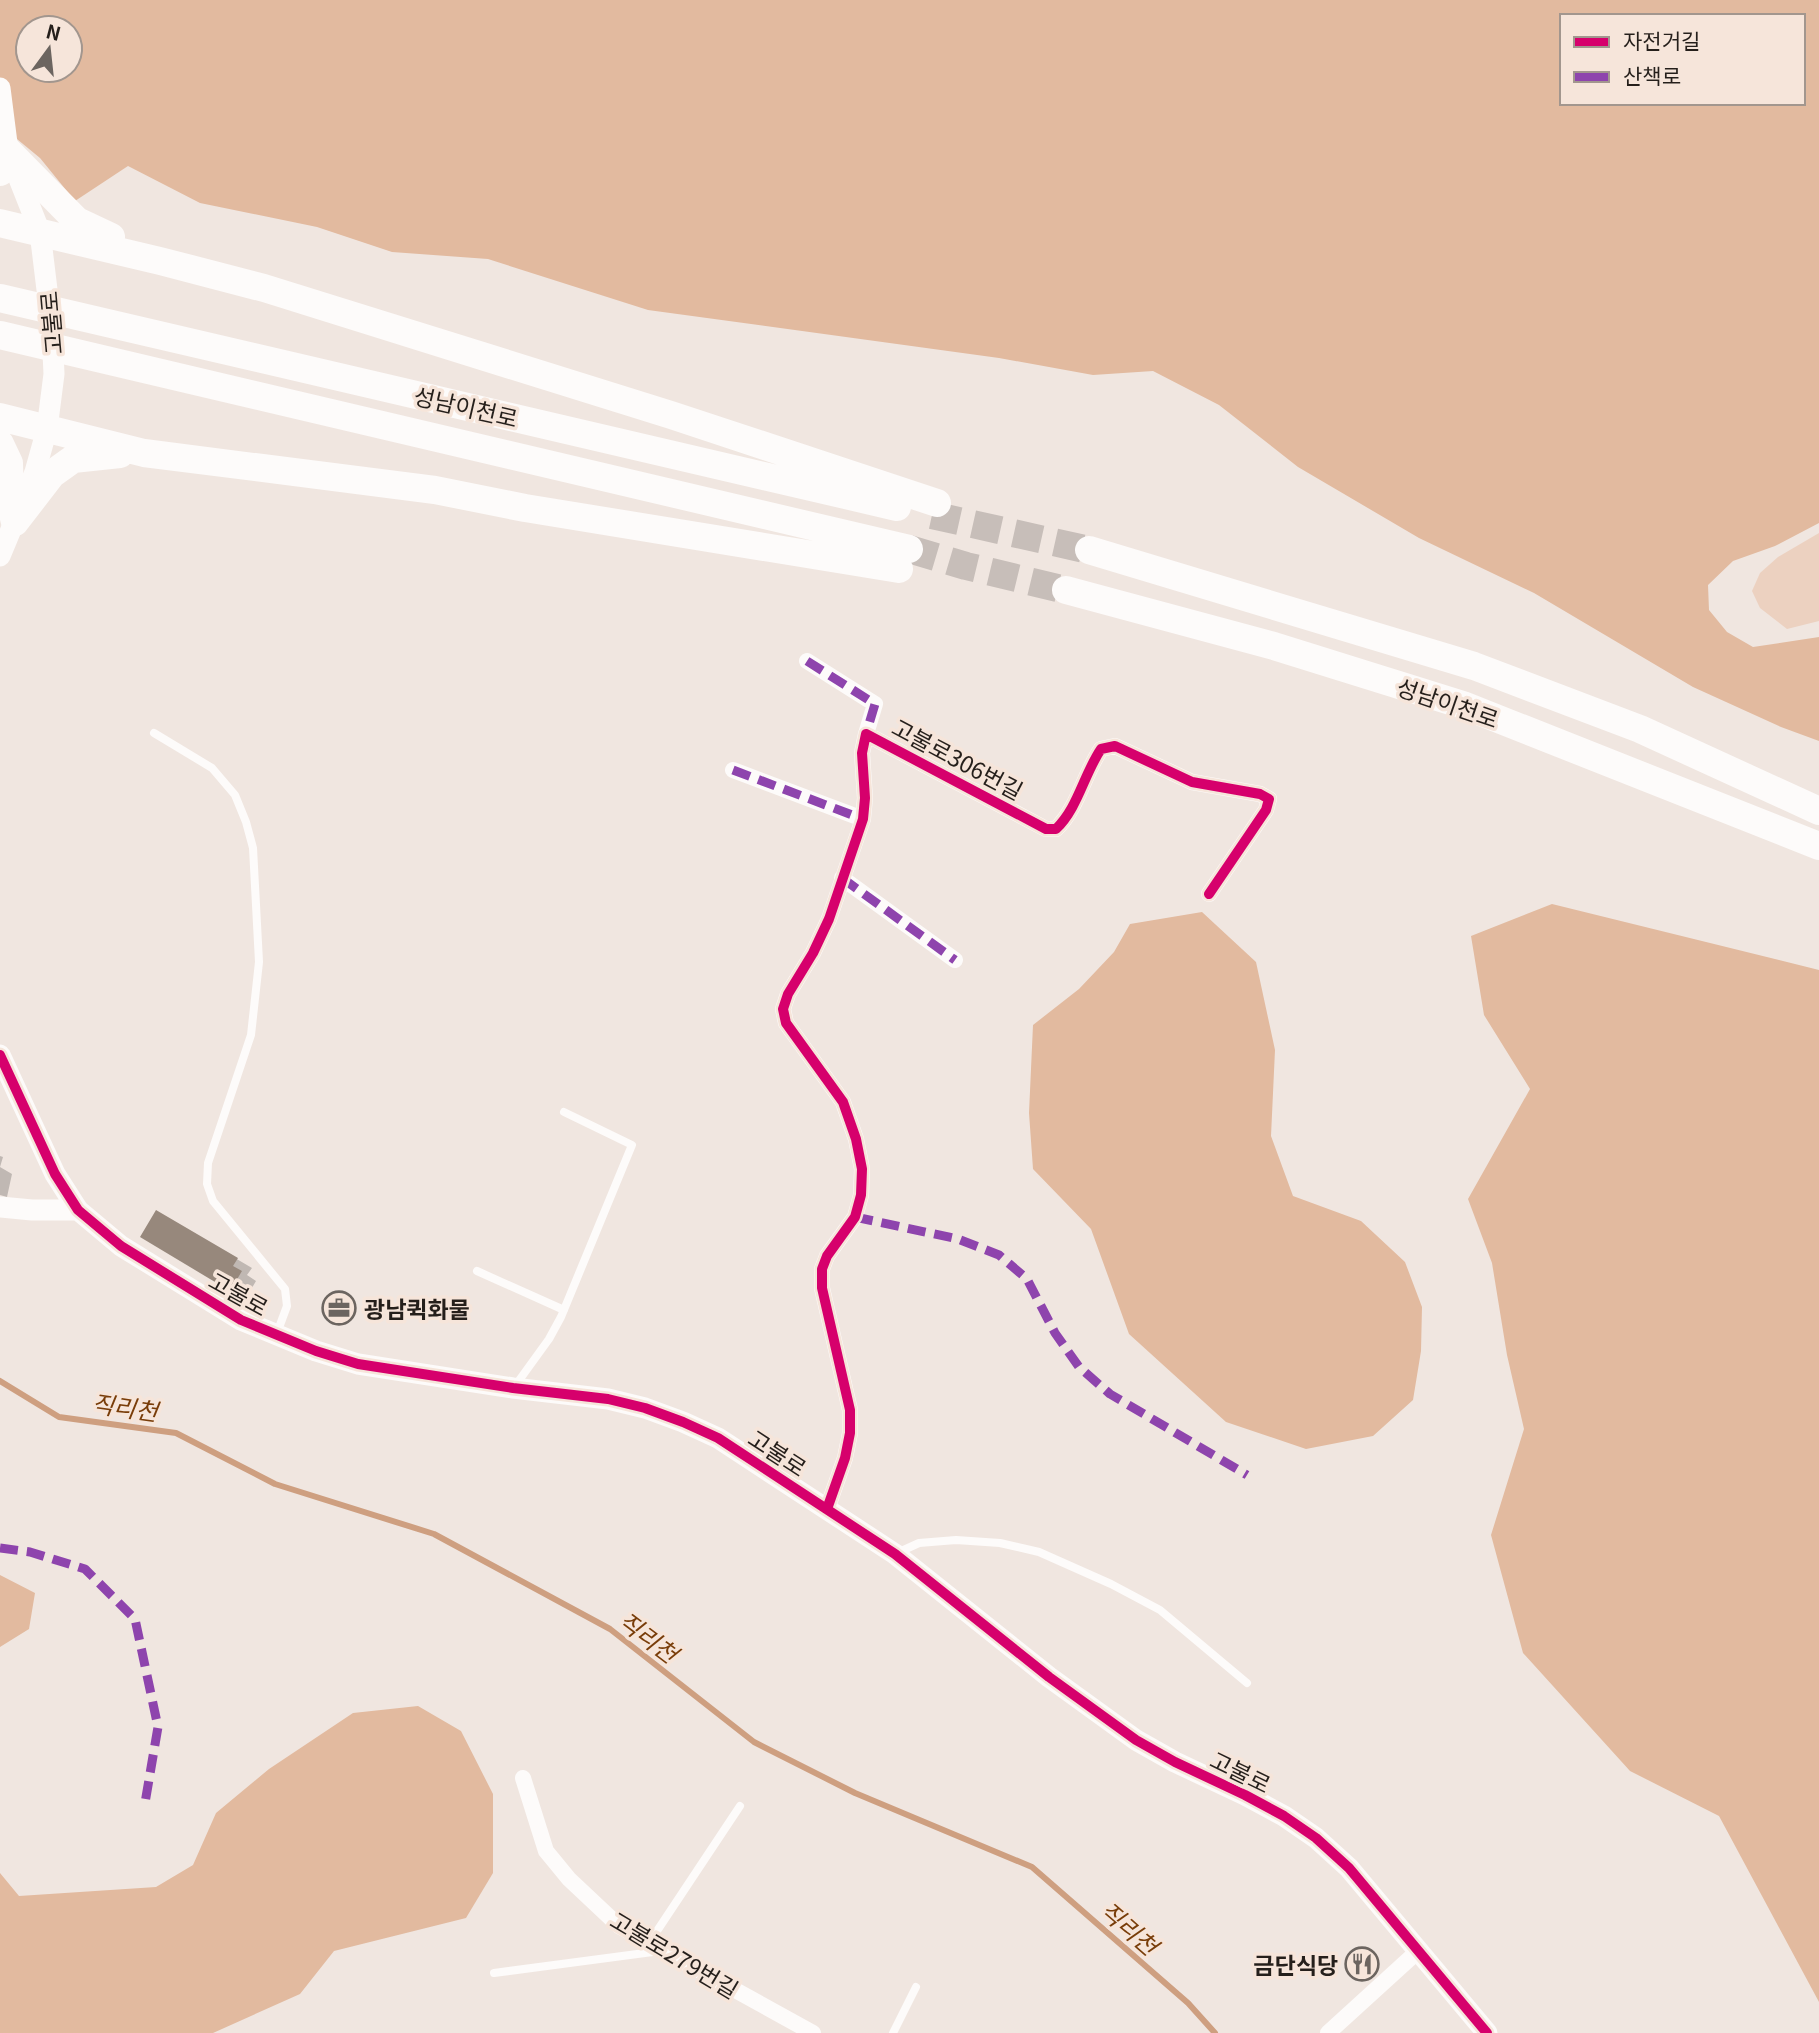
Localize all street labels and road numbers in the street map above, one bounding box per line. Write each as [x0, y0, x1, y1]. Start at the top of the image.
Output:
street label: 고불로 [30, 290, 70, 356]
street label: 성남이천로 [411, 378, 521, 434]
street label: 성남이천로 [1392, 669, 1504, 735]
street label: 고불로306번길 [886, 709, 1030, 807]
street label: 고불로 [203, 1263, 275, 1323]
street label: 고불로 [742, 1420, 814, 1484]
street label: 고불로 [1205, 1742, 1277, 1800]
street label: 고불로279번길 [604, 1902, 746, 2006]

